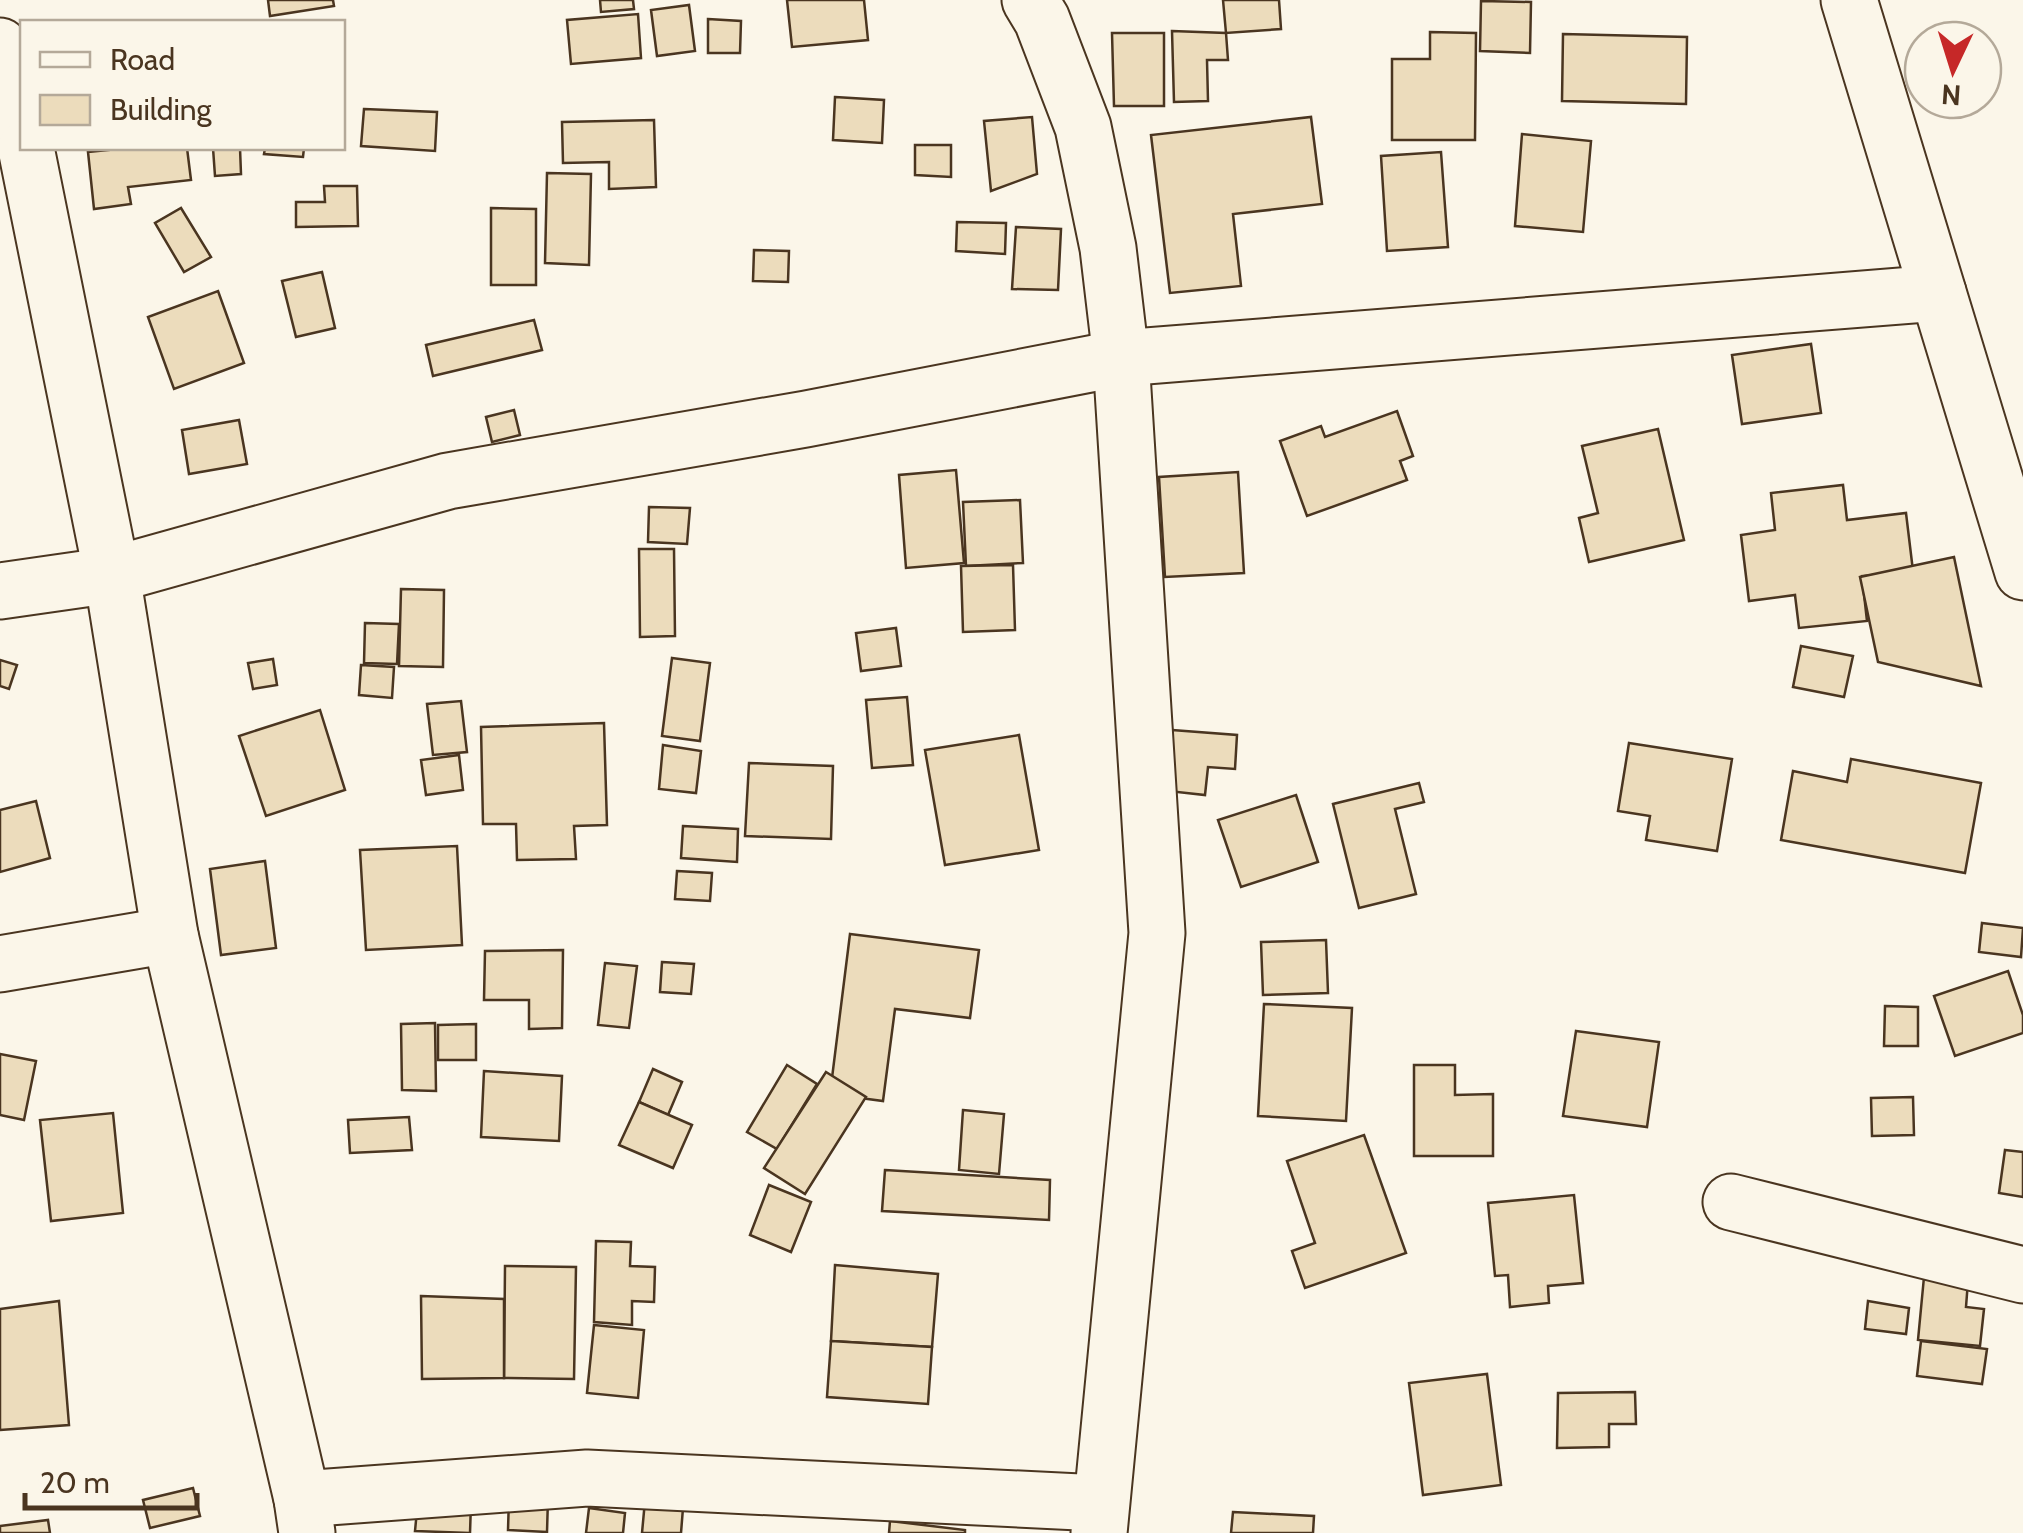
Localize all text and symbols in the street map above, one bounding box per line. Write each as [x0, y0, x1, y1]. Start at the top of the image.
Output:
legend [20, 20, 345, 150]
north arrow [1903, 20, 2003, 120]
text: Road [110, 41, 175, 78]
text: N [1940, 77, 1962, 113]
text: Building [110, 91, 213, 128]
scale bar [25, 1448, 198, 1510]
text: 20 m [40, 1464, 110, 1501]

